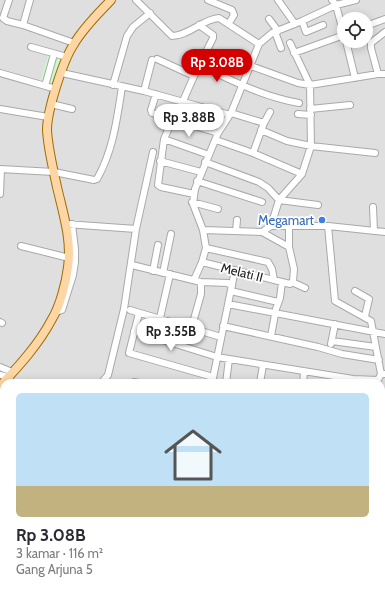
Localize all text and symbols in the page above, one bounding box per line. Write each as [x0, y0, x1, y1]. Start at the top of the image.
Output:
map controls [337, 12, 373, 48]
button: locate [337, 12, 373, 48]
pin: Rp 3.08B [176, 49, 258, 83]
text: Rp 3.08B [190, 54, 244, 70]
pin: Rp 3.88B [148, 104, 230, 138]
text: Rp 3.88B [163, 109, 215, 125]
place label: Megamart [258, 212, 315, 228]
marker: Megamart [317, 215, 327, 225]
street label: Melati II [219, 259, 265, 285]
pin: Rp 3.55B [130, 318, 212, 352]
text: Rp 3.55B [146, 323, 196, 339]
icon: home [157, 419, 229, 491]
text: Rp 3.08B [16, 525, 86, 545]
text: 3 kamar · 116 m² [16, 545, 103, 561]
text: Gang Arjuna 5 [16, 561, 93, 577]

